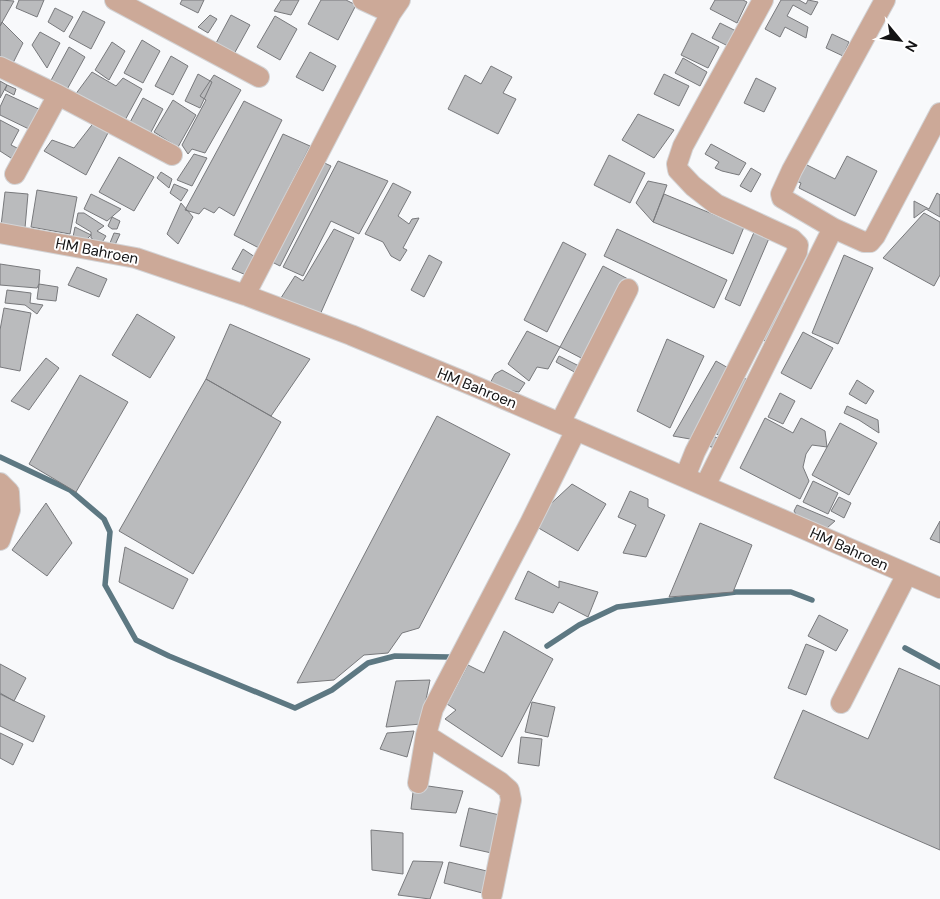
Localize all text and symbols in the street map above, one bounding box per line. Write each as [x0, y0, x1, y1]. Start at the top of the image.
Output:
north arrow [875, 15, 925, 65]
text: N [901, 37, 922, 55]
street label: HM Bahroen [54, 233, 140, 269]
street label: HM Bahroen [434, 363, 520, 413]
street label: HM Bahroen [807, 523, 891, 575]

